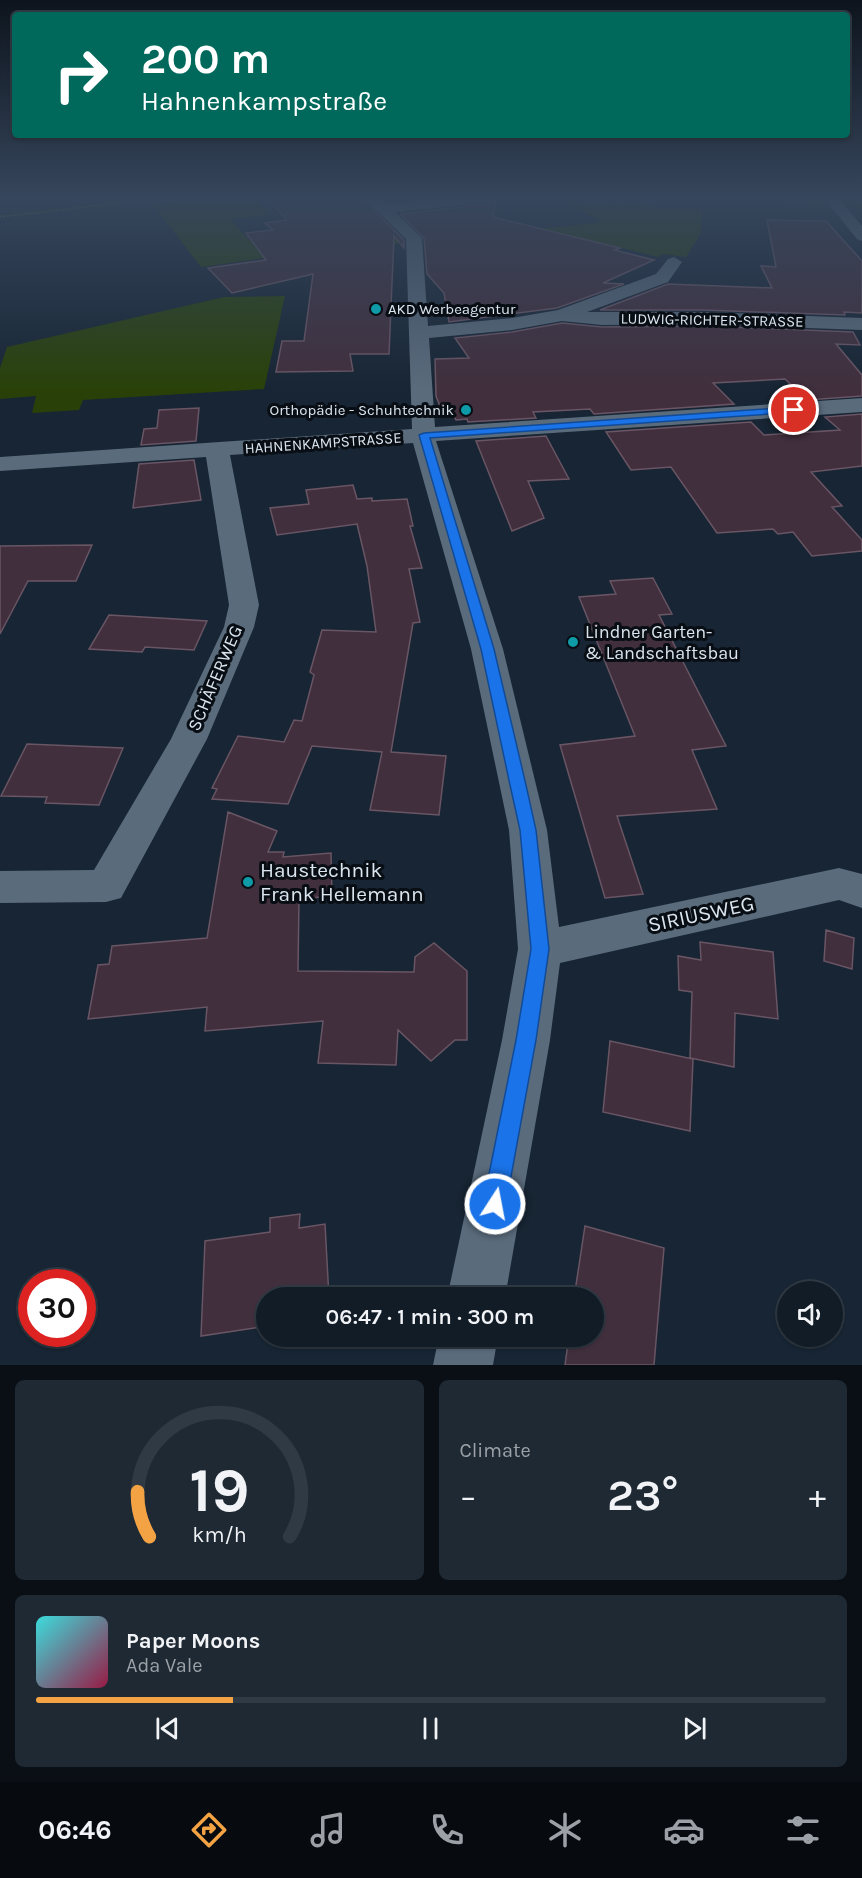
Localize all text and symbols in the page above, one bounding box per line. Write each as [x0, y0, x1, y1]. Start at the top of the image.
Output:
text: 200 m [141, 34, 270, 84]
icon: right [42, 36, 120, 114]
text: Hahnenkampstraße [141, 85, 387, 117]
place label: AKD Werbeagentur [388, 300, 516, 318]
marker: AKD Werbeagentur [369, 302, 383, 316]
street label: LUDWIG-RICHTER-STRASSE [620, 309, 804, 331]
pin [768, 384, 819, 435]
icon: arrive [777, 393, 810, 426]
place label: Orthopädie - Schuhtechnik [269, 401, 454, 419]
marker: Orthopädie - Schuhtechnik [459, 403, 473, 417]
street label: HAHNENKAMPSTRASSE [244, 429, 402, 457]
place label: Lindner Garten- & Landschaftsbau [585, 621, 739, 664]
street label: SCHÄFERWEG [183, 622, 247, 734]
marker: Lindner Garten- & Landschaftsbau [566, 635, 580, 649]
place label: Haustechnik Frank Hellemann [260, 858, 424, 906]
marker: Haustechnik Frank Hellemann [241, 875, 255, 889]
street label: SIRIUSWEG [646, 891, 756, 937]
position arrow [463, 1172, 527, 1236]
speed limit sign: 30 [18, 1269, 96, 1347]
map controls [777, 1281, 843, 1347]
button: sound [777, 1281, 843, 1347]
text: 06:47 · 1 min · 300 m [326, 1304, 534, 1330]
text: Climate [460, 1439, 531, 1462]
text: 19 [189, 1454, 249, 1527]
text: 23° [607, 1469, 678, 1521]
text: − [460, 1477, 477, 1515]
text: + [809, 1477, 826, 1515]
text: km/h [192, 1522, 246, 1547]
text: Paper Moons [126, 1628, 260, 1654]
text: Ada Vale [126, 1654, 203, 1677]
icon: previous [151, 1712, 184, 1745]
icon: pause [414, 1712, 447, 1745]
icon: next [678, 1712, 711, 1745]
icon: directions [188, 1809, 230, 1851]
icon: music [307, 1809, 349, 1851]
icon: phone [426, 1809, 468, 1851]
icon: climate [544, 1809, 586, 1851]
icon: car [663, 1809, 705, 1851]
icon: filters [782, 1809, 824, 1851]
text: 06:46 [38, 1814, 112, 1846]

